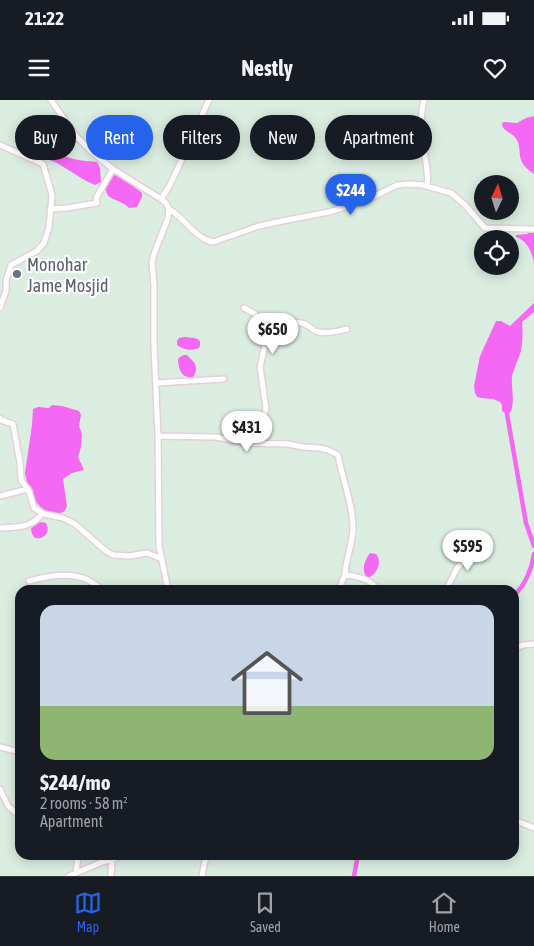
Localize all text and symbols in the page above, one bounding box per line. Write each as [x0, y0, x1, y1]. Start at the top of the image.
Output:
text: 21:22 [25, 7, 64, 29]
icon: menu [25, 54, 53, 82]
icon: heart [481, 54, 509, 82]
text: Nestly [241, 55, 293, 81]
chip: Buy [15, 115, 76, 160]
chip: Rent [86, 115, 153, 160]
chip: Filters [163, 115, 240, 160]
chip: New [250, 115, 315, 160]
chip: Apartment [325, 115, 432, 160]
pin: $244 [321, 174, 381, 216]
north arrow [474, 175, 519, 220]
map controls [474, 175, 519, 275]
text: $244 [336, 181, 366, 199]
button: locate [474, 230, 519, 275]
place label: Monohar Jame Mosjid [27, 254, 108, 296]
marker: Monohar Jame Mosjid [11, 268, 23, 280]
pin: $650 [243, 312, 303, 355]
text: $650 [258, 320, 288, 338]
pin: $431 [217, 410, 277, 453]
text: $431 [232, 418, 262, 436]
pin: $595 [438, 530, 498, 572]
text: $595 [453, 537, 483, 555]
icon: home [222, 638, 312, 728]
text: $244/mo [40, 770, 111, 794]
text: 2 rooms · 58 m² [40, 794, 128, 812]
text: Apartment [40, 812, 103, 830]
tab: Map [74, 889, 102, 935]
tab: Saved [250, 889, 281, 935]
tab: Home [429, 889, 460, 935]

